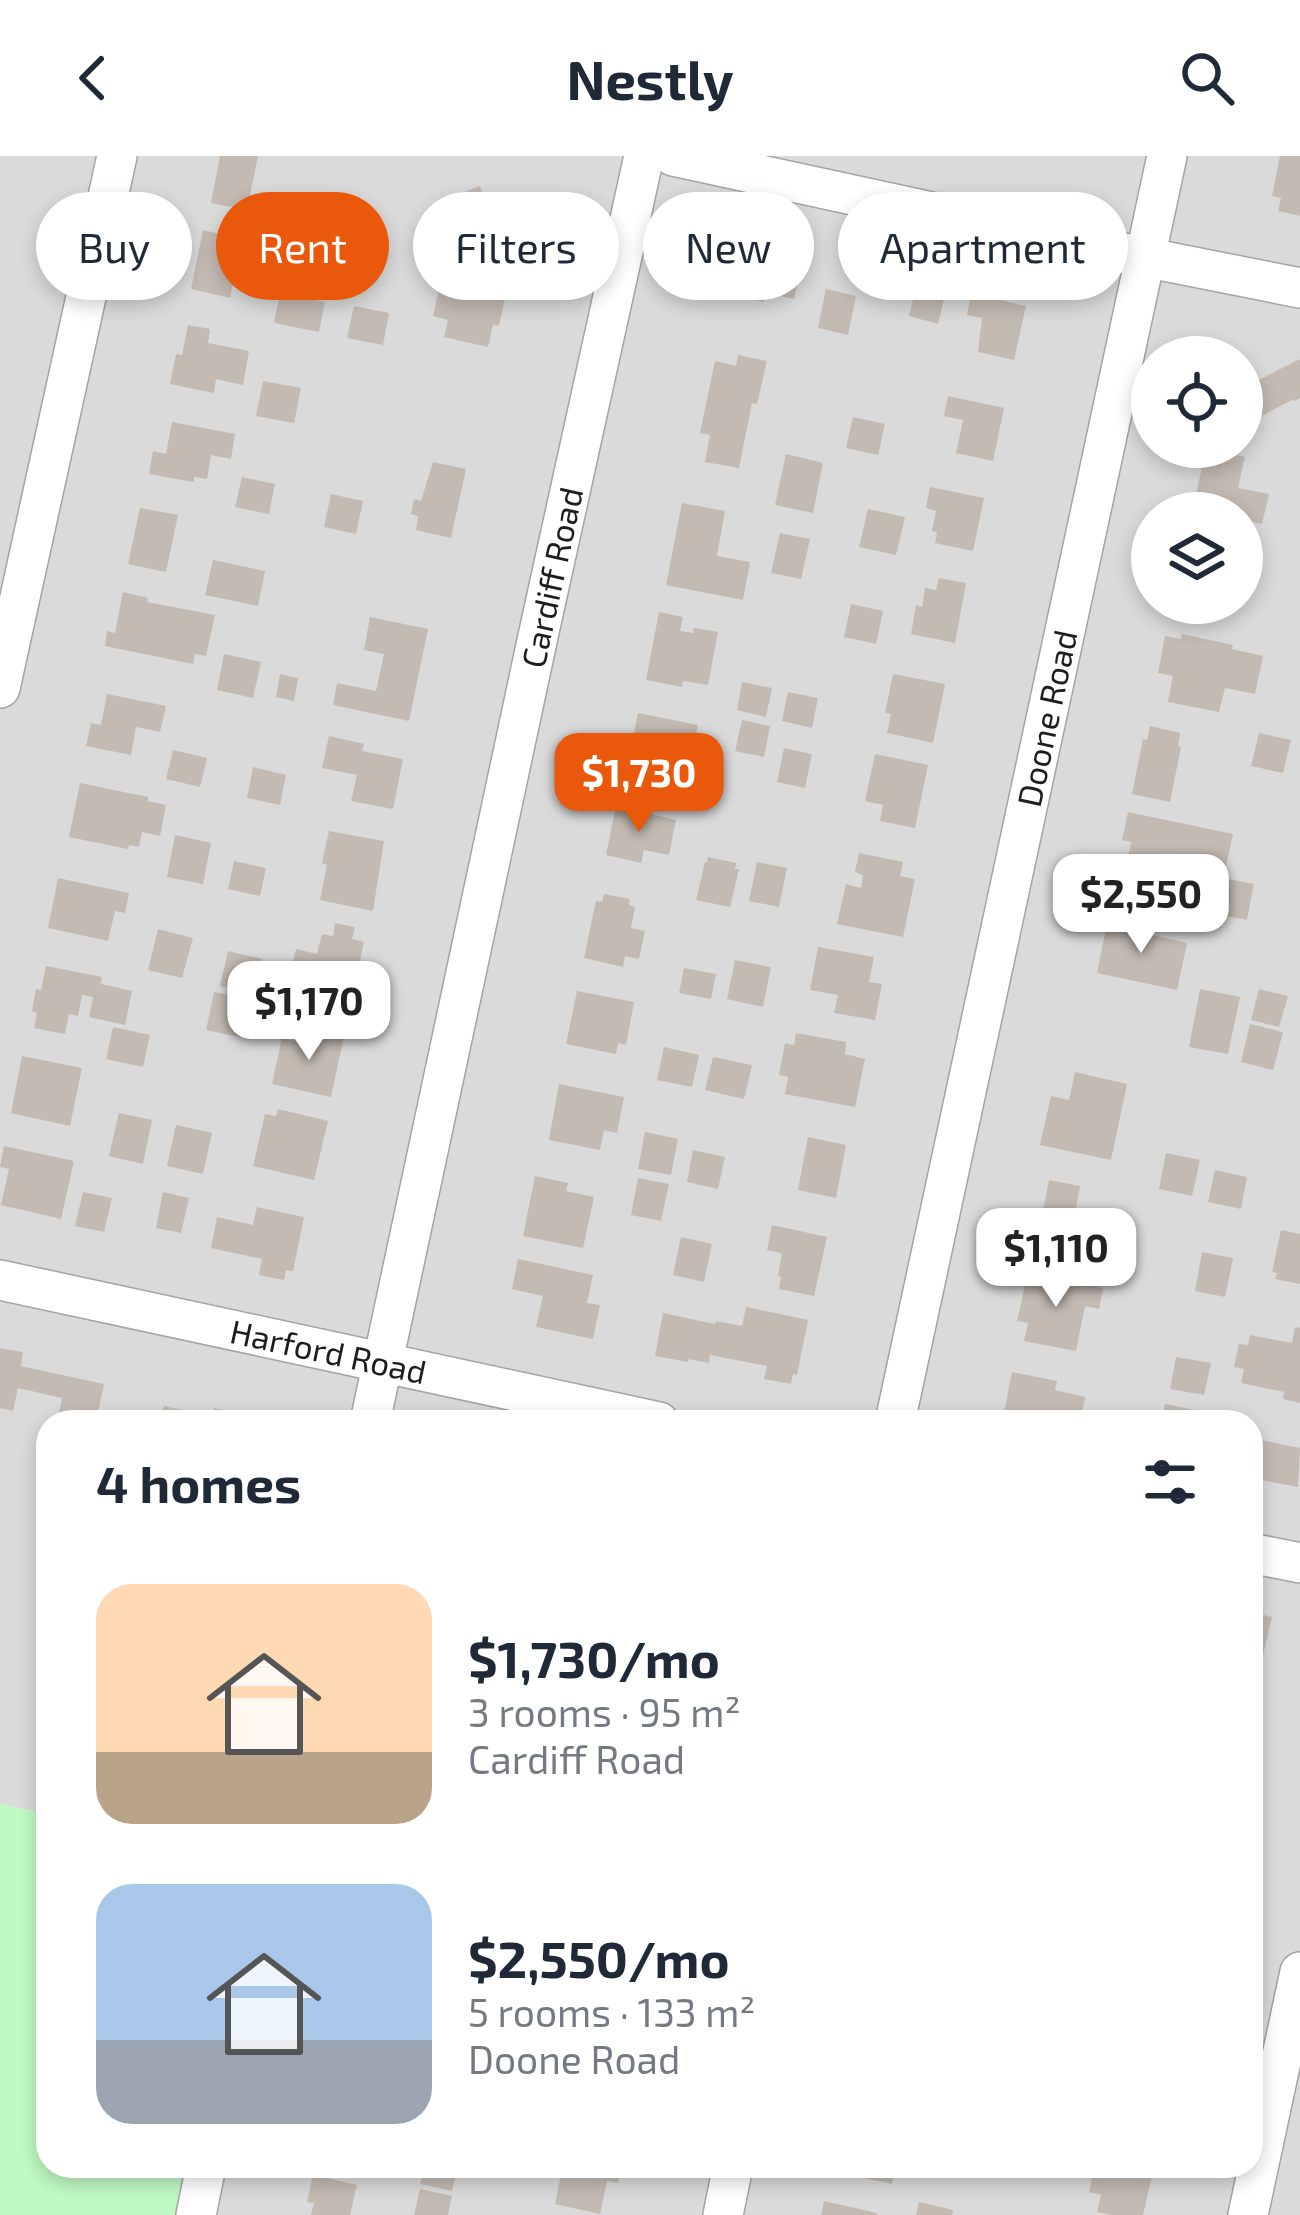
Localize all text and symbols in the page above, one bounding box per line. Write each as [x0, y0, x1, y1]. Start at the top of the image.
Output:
icon: back [60, 45, 126, 111]
icon: search [1174, 45, 1240, 111]
text: Nestly [566, 46, 734, 111]
chip: Buy [36, 192, 192, 300]
chip: Rent [216, 192, 389, 300]
chip: Filters [413, 192, 619, 300]
chip: New [643, 192, 814, 300]
chip: Apartment [838, 192, 1128, 300]
map controls [1131, 336, 1263, 624]
button: locate [1131, 336, 1263, 468]
street label: Cardiff Road [512, 483, 590, 671]
button: layers [1131, 492, 1263, 624]
street label: Doone Road [1008, 626, 1085, 810]
pin: $1,730 [541, 733, 737, 835]
text: $1,730 [582, 748, 696, 795]
pin: $2,550 [1043, 854, 1239, 956]
text: $2,550 [1080, 869, 1202, 916]
pin: $1,170 [211, 961, 407, 1063]
text: $1,170 [254, 976, 364, 1023]
pin: $1,110 [958, 1208, 1154, 1310]
text: $1,110 [1003, 1223, 1109, 1270]
street label: Harford Road [227, 1310, 430, 1391]
icon: filters [1137, 1449, 1203, 1515]
text: 4 homes [96, 1452, 301, 1513]
text: $1,730/mo [468, 1627, 720, 1688]
icon: home [192, 1632, 336, 1776]
text: 3 rooms · 95 m² [468, 1688, 741, 1735]
text: Cardiff Road [468, 1735, 685, 1782]
text: $2,550/mo [468, 1927, 730, 1988]
icon: home [192, 1932, 336, 2076]
text: 5 rooms · 133 m² [468, 1988, 756, 2035]
text: Doone Road [468, 2035, 680, 2082]

